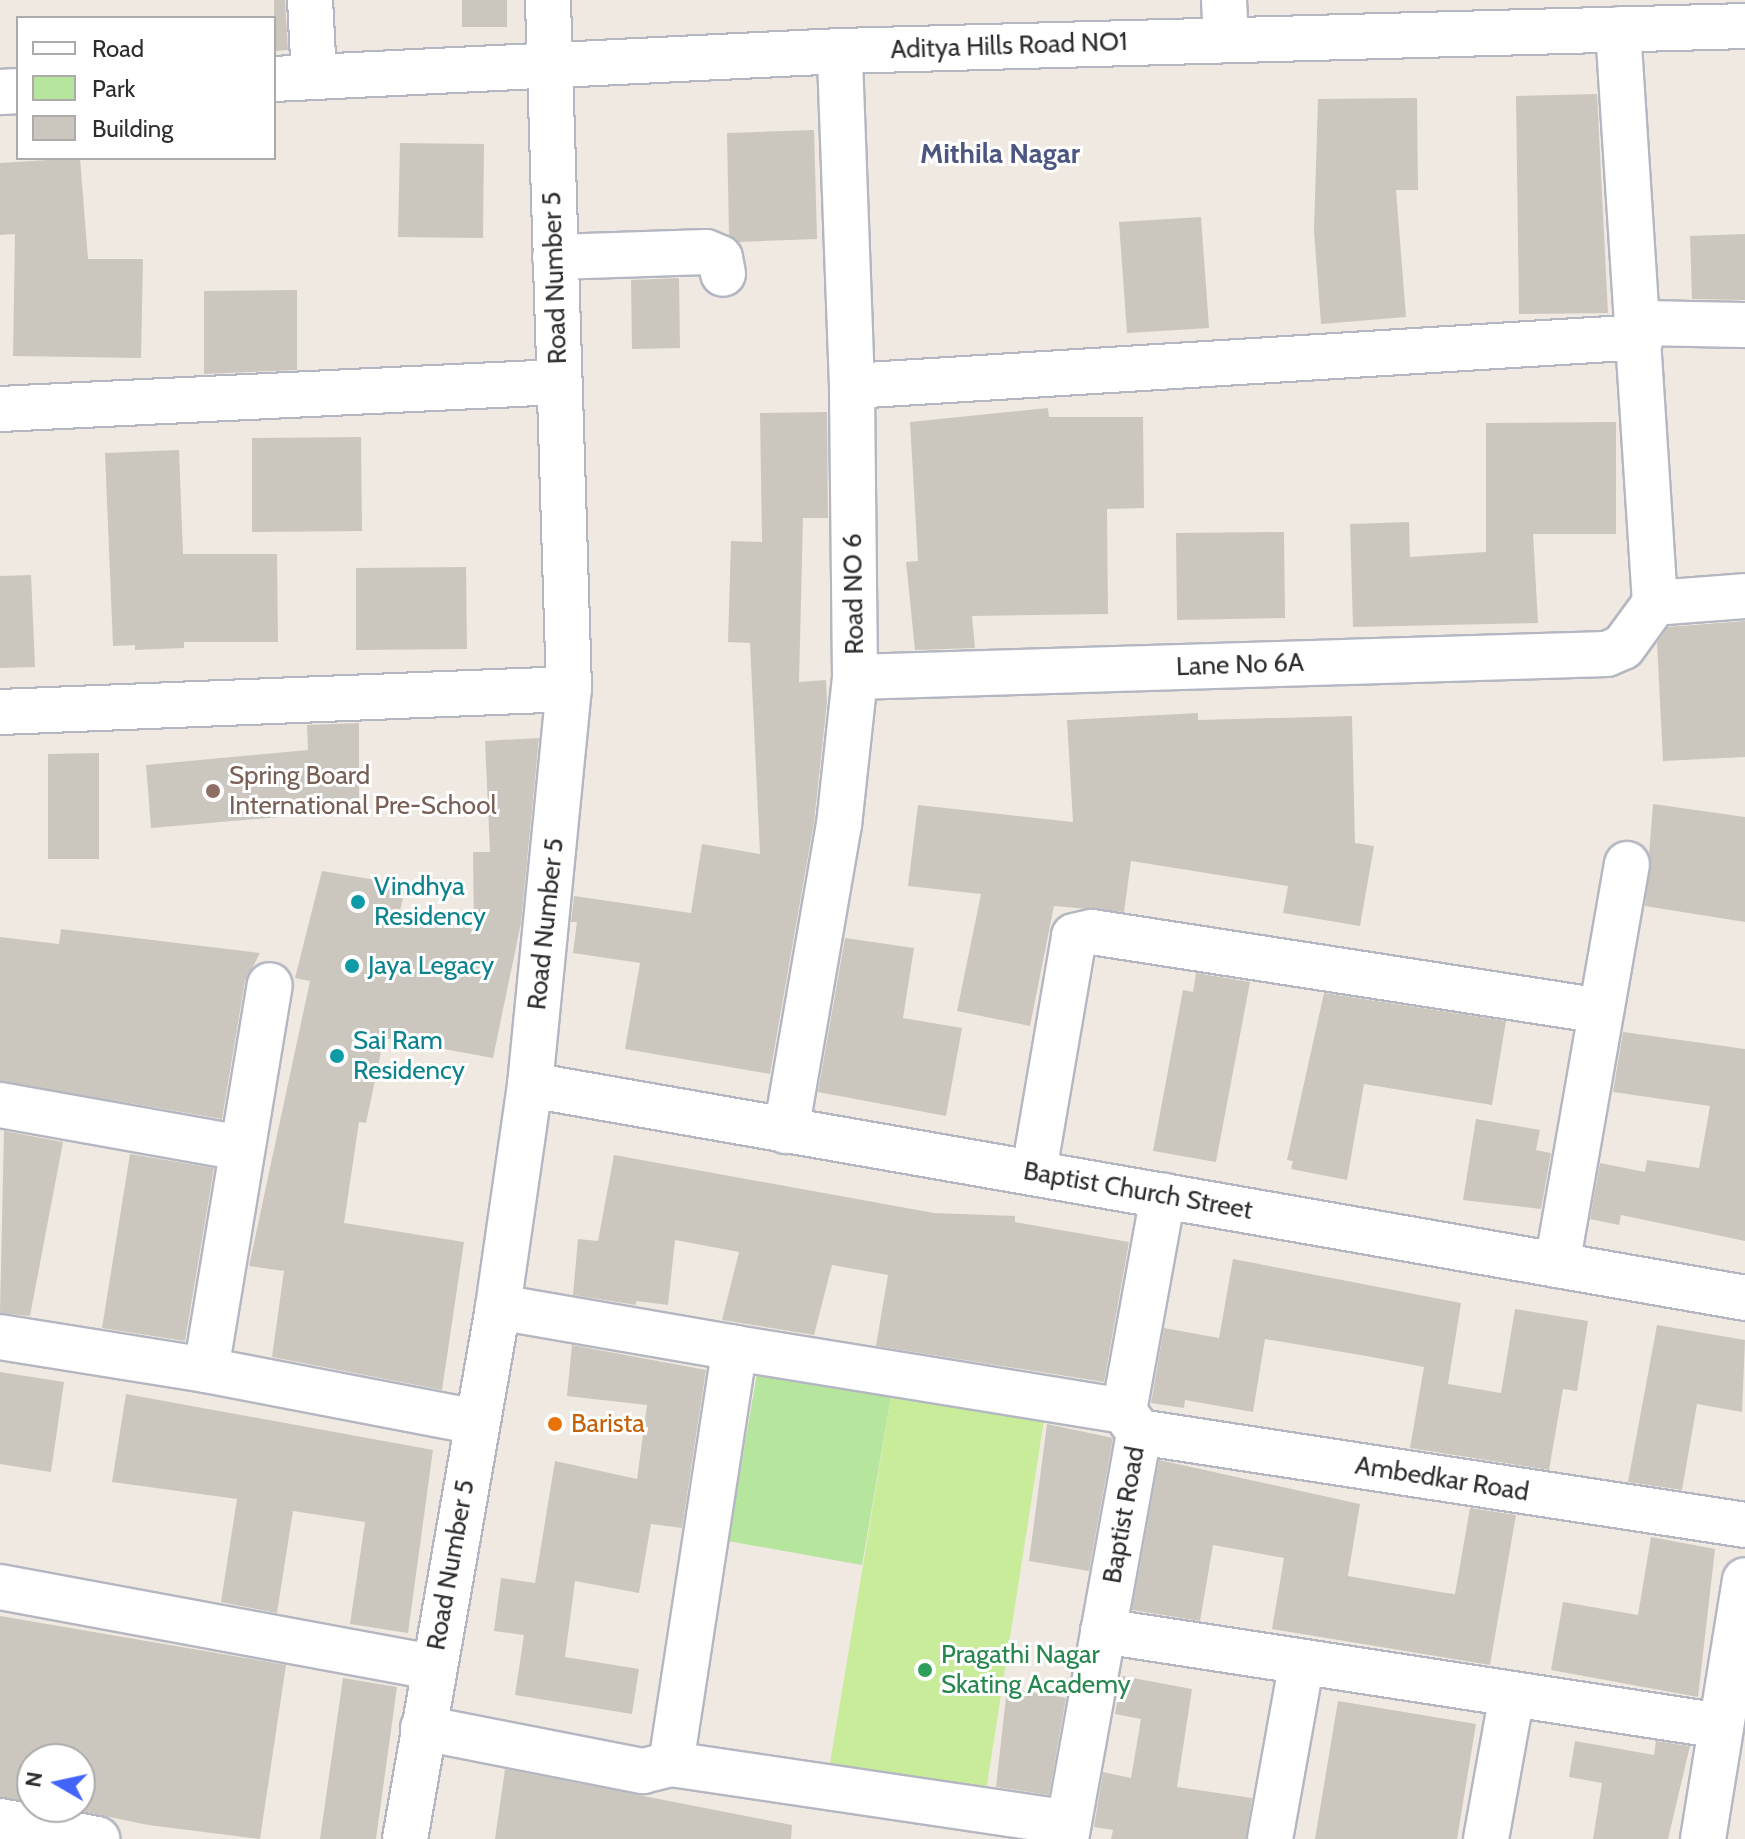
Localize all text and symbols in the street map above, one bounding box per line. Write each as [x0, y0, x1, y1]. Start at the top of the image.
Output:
legend [16, 16, 276, 160]
street label: Aditya Hills Road NO1 [890, 26, 1128, 66]
text: Road [92, 34, 144, 63]
text: Park [92, 74, 135, 103]
text: Building [92, 114, 173, 143]
district label: Mithila Nagar [920, 136, 1080, 170]
street label: Road Number 5 [536, 191, 574, 365]
street label: Road NO 6 [837, 533, 871, 655]
street label: Lane No 6A [1175, 647, 1305, 683]
place label: Spring Board International Pre-School [229, 760, 497, 822]
marker: Spring Board International Pre-School [204, 782, 222, 800]
street label: Road Number 5 [521, 837, 571, 1011]
place label: Vindhya Residency [374, 871, 486, 932]
marker: Vindhya Residency [349, 893, 367, 911]
place label: Jaya Legacy [368, 950, 494, 982]
marker: Jaya Legacy [343, 957, 361, 975]
place label: Sai Ram Residency [353, 1025, 465, 1086]
marker: Sai Ram Residency [328, 1047, 346, 1065]
street label: Baptist Church Street [1021, 1155, 1255, 1227]
place label: Barista [571, 1408, 645, 1440]
marker: Barista [546, 1415, 564, 1433]
street label: Baptist Road [1097, 1444, 1151, 1586]
street label: Ambedkar Road [1353, 1450, 1531, 1508]
street label: Road Number 5 [421, 1477, 481, 1653]
place label: Pragathi Nagar Skating Academy [941, 1639, 1131, 1700]
marker: Pragathi Nagar Skating Academy [916, 1661, 934, 1679]
north arrow [16, 1743, 96, 1823]
text: N [19, 1770, 48, 1789]

